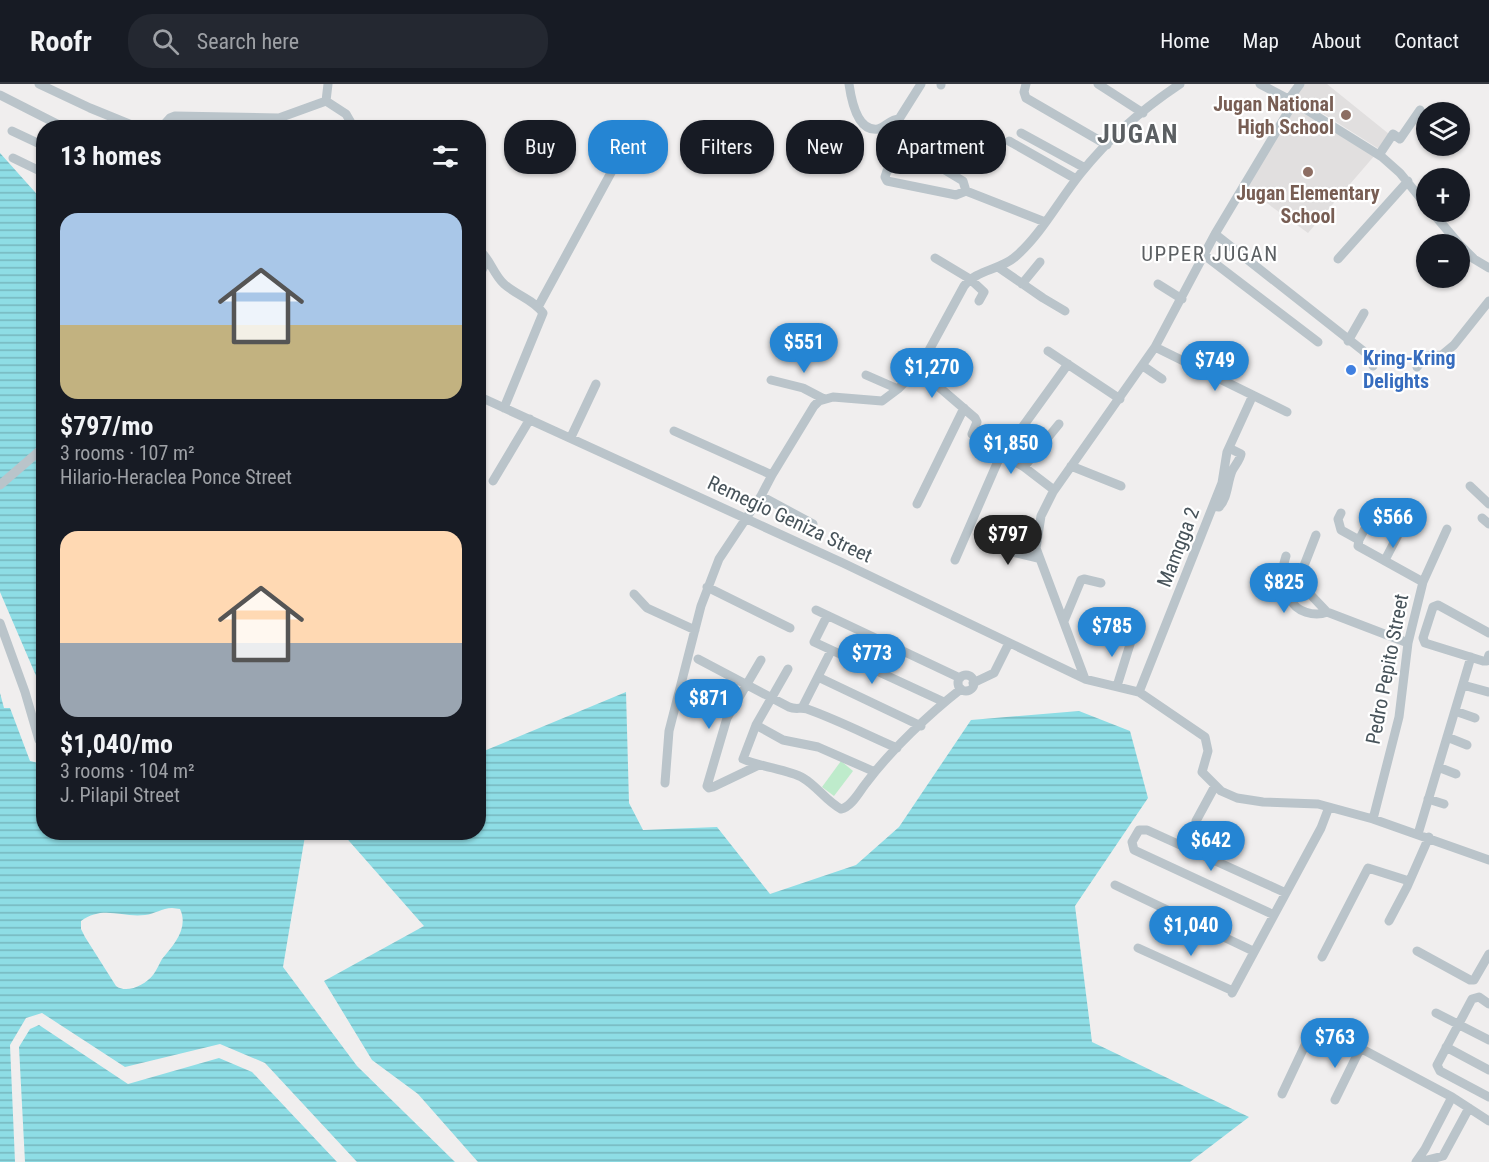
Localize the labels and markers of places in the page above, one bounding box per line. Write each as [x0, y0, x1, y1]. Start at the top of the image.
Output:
place label: Jugan National High School [1213, 92, 1334, 139]
marker: Jugan National High School [1339, 108, 1353, 122]
marker: Jugan Elementary School [1301, 165, 1315, 179]
place label: Jugan Elementary School [1236, 181, 1380, 228]
pin: $551 [768, 323, 840, 374]
pin: $749 [1179, 341, 1251, 392]
place label: Kring-Kring Delights [1363, 346, 1456, 393]
pin: $1,270 [883, 348, 981, 399]
marker: Kring-Kring Delights [1344, 363, 1358, 377]
pin: $1,850 [962, 424, 1060, 475]
pin: $566 [1357, 498, 1429, 549]
pin: $797 [972, 515, 1044, 566]
pin: $825 [1248, 563, 1320, 614]
pin: $785 [1076, 607, 1148, 658]
pin: $773 [836, 634, 908, 685]
pin: $871 [673, 679, 745, 730]
pin: $642 [1175, 821, 1247, 872]
pin: $1,040 [1142, 906, 1240, 957]
pin: $763 [1299, 1018, 1371, 1069]

